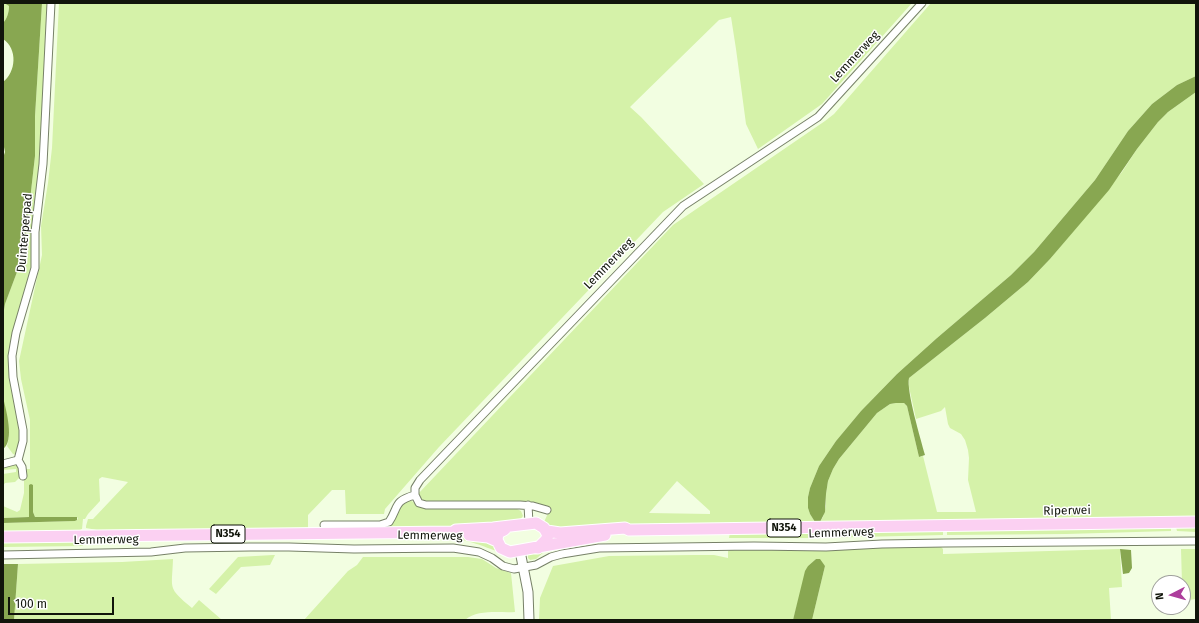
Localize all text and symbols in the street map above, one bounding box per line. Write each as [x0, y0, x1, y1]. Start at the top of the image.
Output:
street label: Lemmerweg [827, 28, 883, 86]
street label: Duinterperpad [14, 193, 36, 273]
street label: Lemmerweg [581, 235, 637, 293]
street label: Riperwei [1043, 503, 1091, 519]
road number: N354 [767, 519, 801, 537]
road number: N354 [211, 525, 245, 543]
street label: Lemmerweg [808, 525, 874, 541]
street label: Lemmerweg [397, 528, 463, 544]
street label: Lemmerweg [73, 532, 139, 548]
north arrow [1151, 575, 1191, 615]
scale bar [10, 589, 116, 615]
text: N [1153, 592, 1166, 601]
text: 100 m [15, 597, 47, 611]

